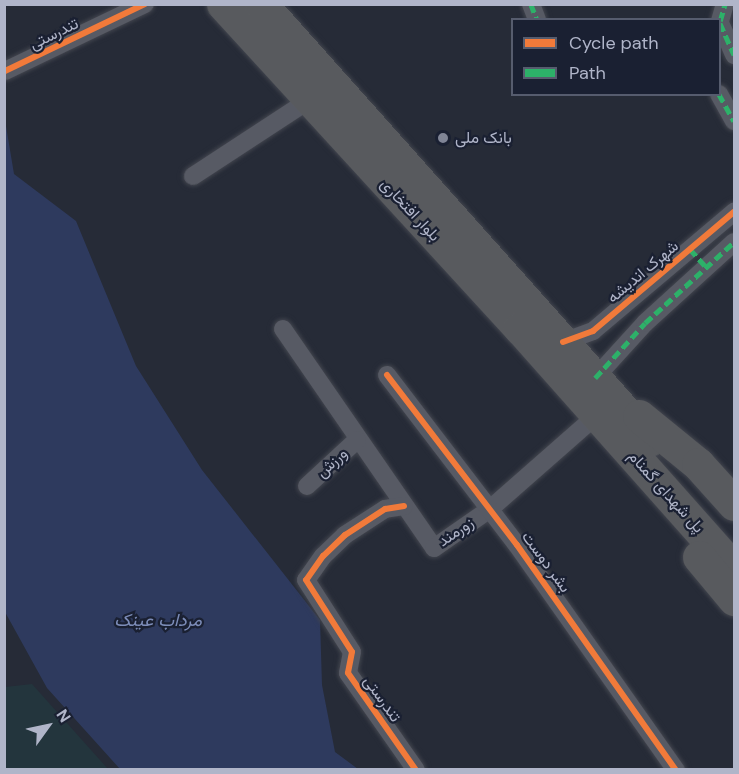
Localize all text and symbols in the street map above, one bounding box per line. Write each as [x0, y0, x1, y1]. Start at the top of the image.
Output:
street label: تندرستی [26, 14, 82, 54]
legend [511, 18, 721, 96]
text: Cycle path [569, 31, 659, 55]
text: Path [569, 61, 606, 85]
place label: بانک ملی [455, 128, 512, 148]
marker: بانک ملی [436, 131, 450, 145]
street label: بلوار افتخاری [376, 175, 444, 245]
street label: شهرک اندیشه [603, 237, 683, 307]
street label: ورزش [312, 444, 352, 482]
street label: پل شهدای گمنام [624, 447, 708, 537]
street label: زورمند [434, 513, 478, 551]
street label: بشر دوست [517, 528, 575, 596]
water label: مرداب عینک [114, 609, 202, 631]
street label: تندرستی [359, 672, 405, 726]
north arrow [18, 696, 78, 756]
text: N [52, 705, 75, 727]

